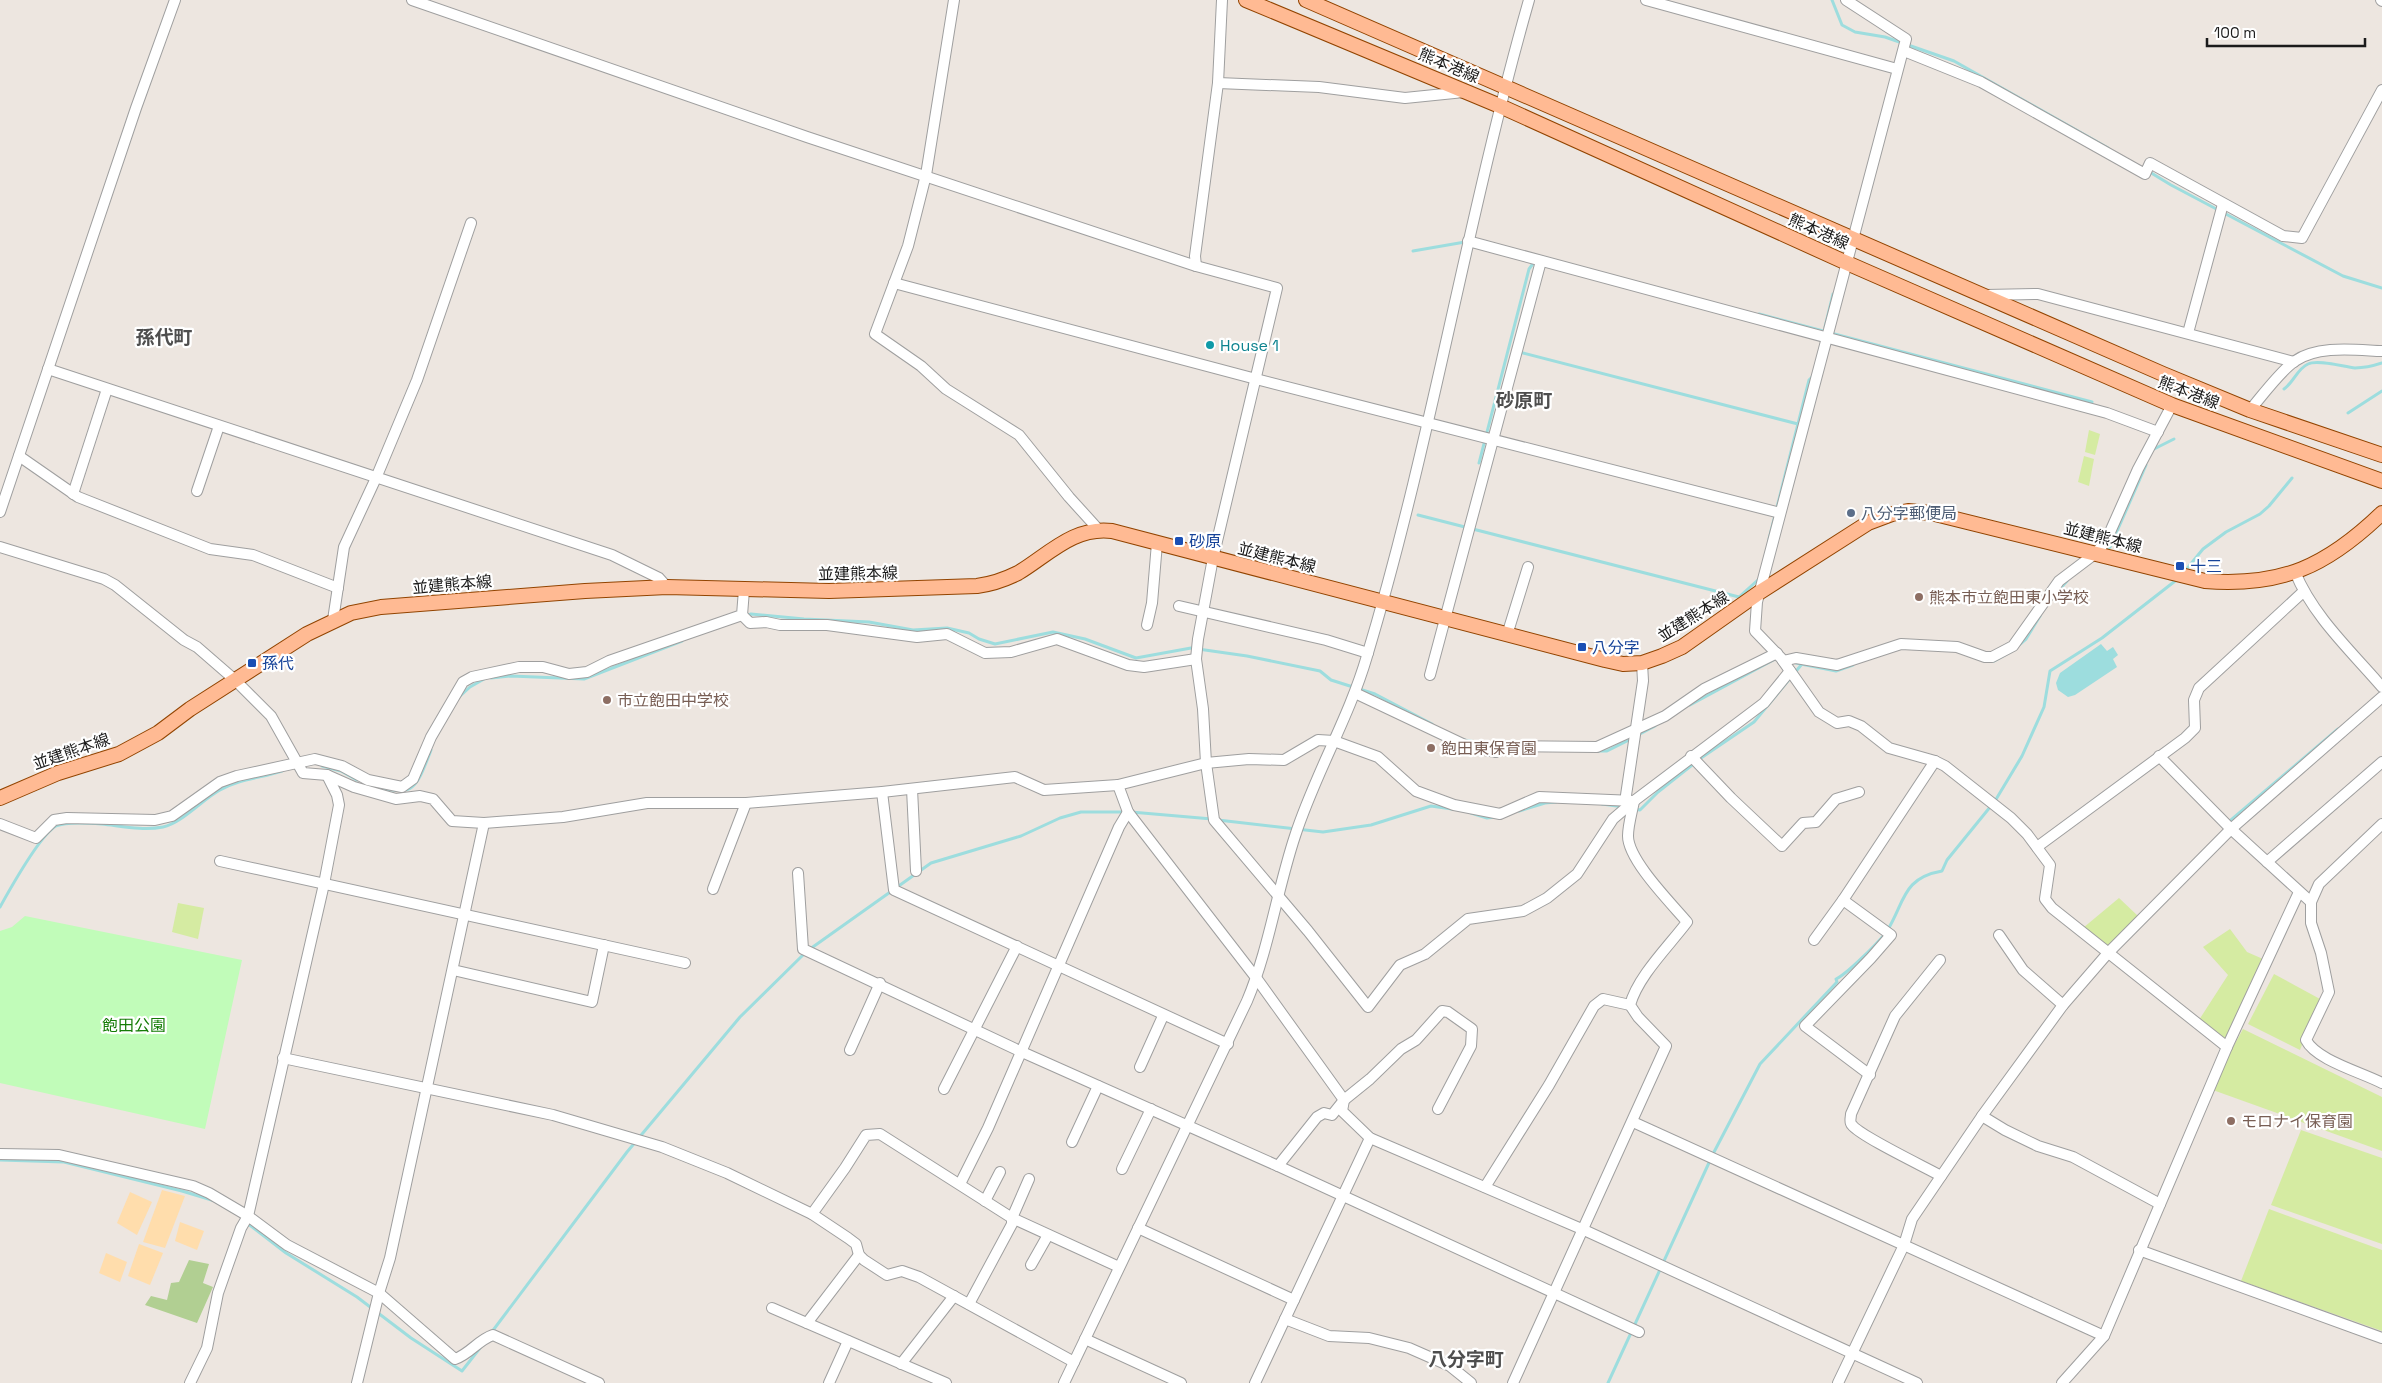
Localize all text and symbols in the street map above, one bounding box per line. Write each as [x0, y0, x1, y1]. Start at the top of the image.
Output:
scale bar [2207, 15, 2364, 47]
text: 100 m [2214, 23, 2256, 42]
street label: 熊本港線 [1415, 43, 1482, 88]
street label: 熊本港線 [1785, 209, 1852, 254]
district label: 孫代町 [135, 325, 193, 350]
place label: House 1 [1220, 335, 1279, 356]
marker: House 1 [1204, 339, 1216, 351]
street label: 熊本港線 [2155, 371, 2222, 414]
district label: 砂原町 [1495, 388, 1553, 413]
place label: 八分字郵便局 [1861, 503, 1957, 524]
marker: 八分字郵便局 [1845, 507, 1857, 519]
street label: 並建熊本線 [2062, 518, 2144, 557]
place label: 砂原 [1189, 531, 1221, 552]
marker: 砂原 [1173, 535, 1185, 547]
street label: 並建熊本線 [1236, 538, 1318, 577]
place label: 十三 [2190, 556, 2222, 577]
marker: 十三 [2174, 560, 2186, 572]
street label: 並建熊本線 [818, 562, 898, 585]
street label: 並建熊本線 [411, 571, 493, 598]
street label: 並建熊本線 [1654, 586, 1733, 647]
place label: 熊本市立飽田東小学校 [1929, 587, 2089, 608]
marker: 熊本市立飽田東小学校 [1913, 591, 1925, 603]
place label: 八分字 [1592, 637, 1640, 658]
marker: 八分字 [1576, 641, 1588, 653]
place label: 孫代 [262, 653, 294, 674]
marker: 孫代 [246, 657, 258, 669]
place label: 市立飽田中学校 [617, 690, 729, 711]
marker: 市立飽田中学校 [601, 694, 613, 706]
street label: 並建熊本線 [30, 729, 112, 774]
place label: 飽田東保育園 [1441, 738, 1537, 759]
marker: 飽田東保育園 [1425, 742, 1437, 754]
park label: 飽田公園 [102, 1015, 166, 1036]
place label: モロナイ保育園 [2241, 1111, 2353, 1132]
marker: モロナイ保育園 [2225, 1115, 2237, 1127]
district label: 八分字町 [1428, 1347, 1504, 1372]

